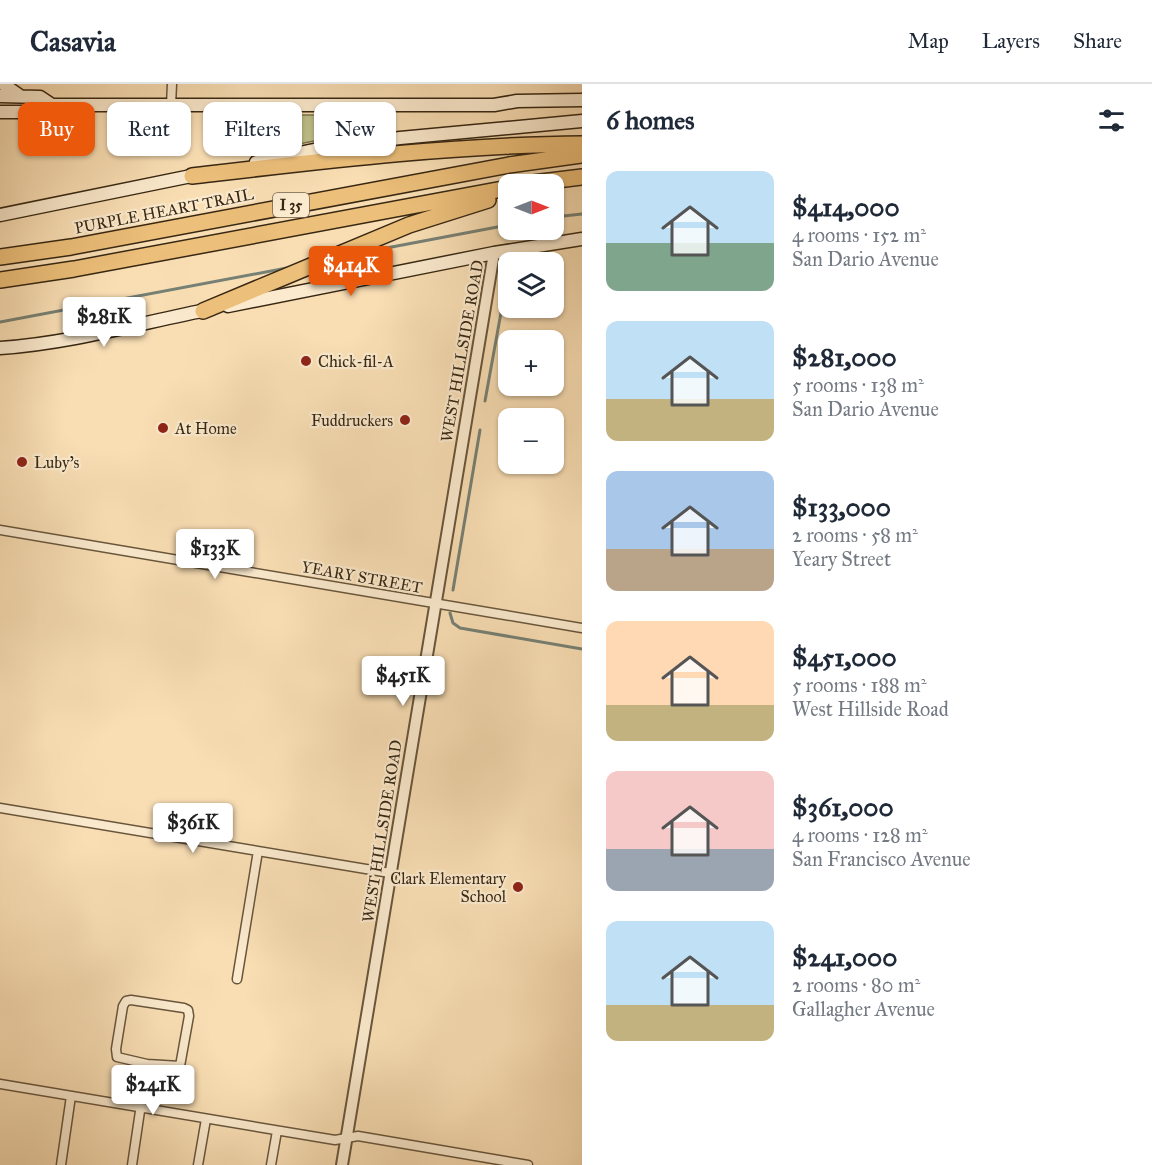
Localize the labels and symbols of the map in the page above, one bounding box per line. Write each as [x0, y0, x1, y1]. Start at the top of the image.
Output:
north arrow [498, 174, 564, 240]
street label: PURPLE HEART TRAIL [73, 184, 255, 238]
road number: I 35 [273, 193, 309, 217]
pin: $414K [309, 246, 393, 297]
street label: WEST HILLSIDE ROAD [437, 259, 487, 443]
pin: $281K [62, 297, 146, 348]
place label: Chick-fil-A [318, 352, 394, 371]
marker: Chick-fil-A [299, 354, 313, 368]
place label: Fuddruckers [311, 411, 393, 430]
marker: Fuddruckers [398, 413, 412, 427]
place label: At Home [174, 419, 237, 438]
marker: At Home [156, 421, 170, 435]
place label: Luby's [34, 453, 80, 472]
marker: Luby's [15, 455, 29, 469]
pin: $133K [173, 529, 257, 580]
street label: YEARY STREET [300, 557, 424, 597]
pin: $451K [361, 656, 445, 707]
street label: WEST HILLSIDE ROAD [358, 738, 406, 924]
pin: $361K [151, 803, 235, 854]
place label: Clark Elementary School [390, 869, 507, 906]
marker: Clark Elementary School [511, 880, 525, 894]
pin: $241K [111, 1065, 195, 1116]

